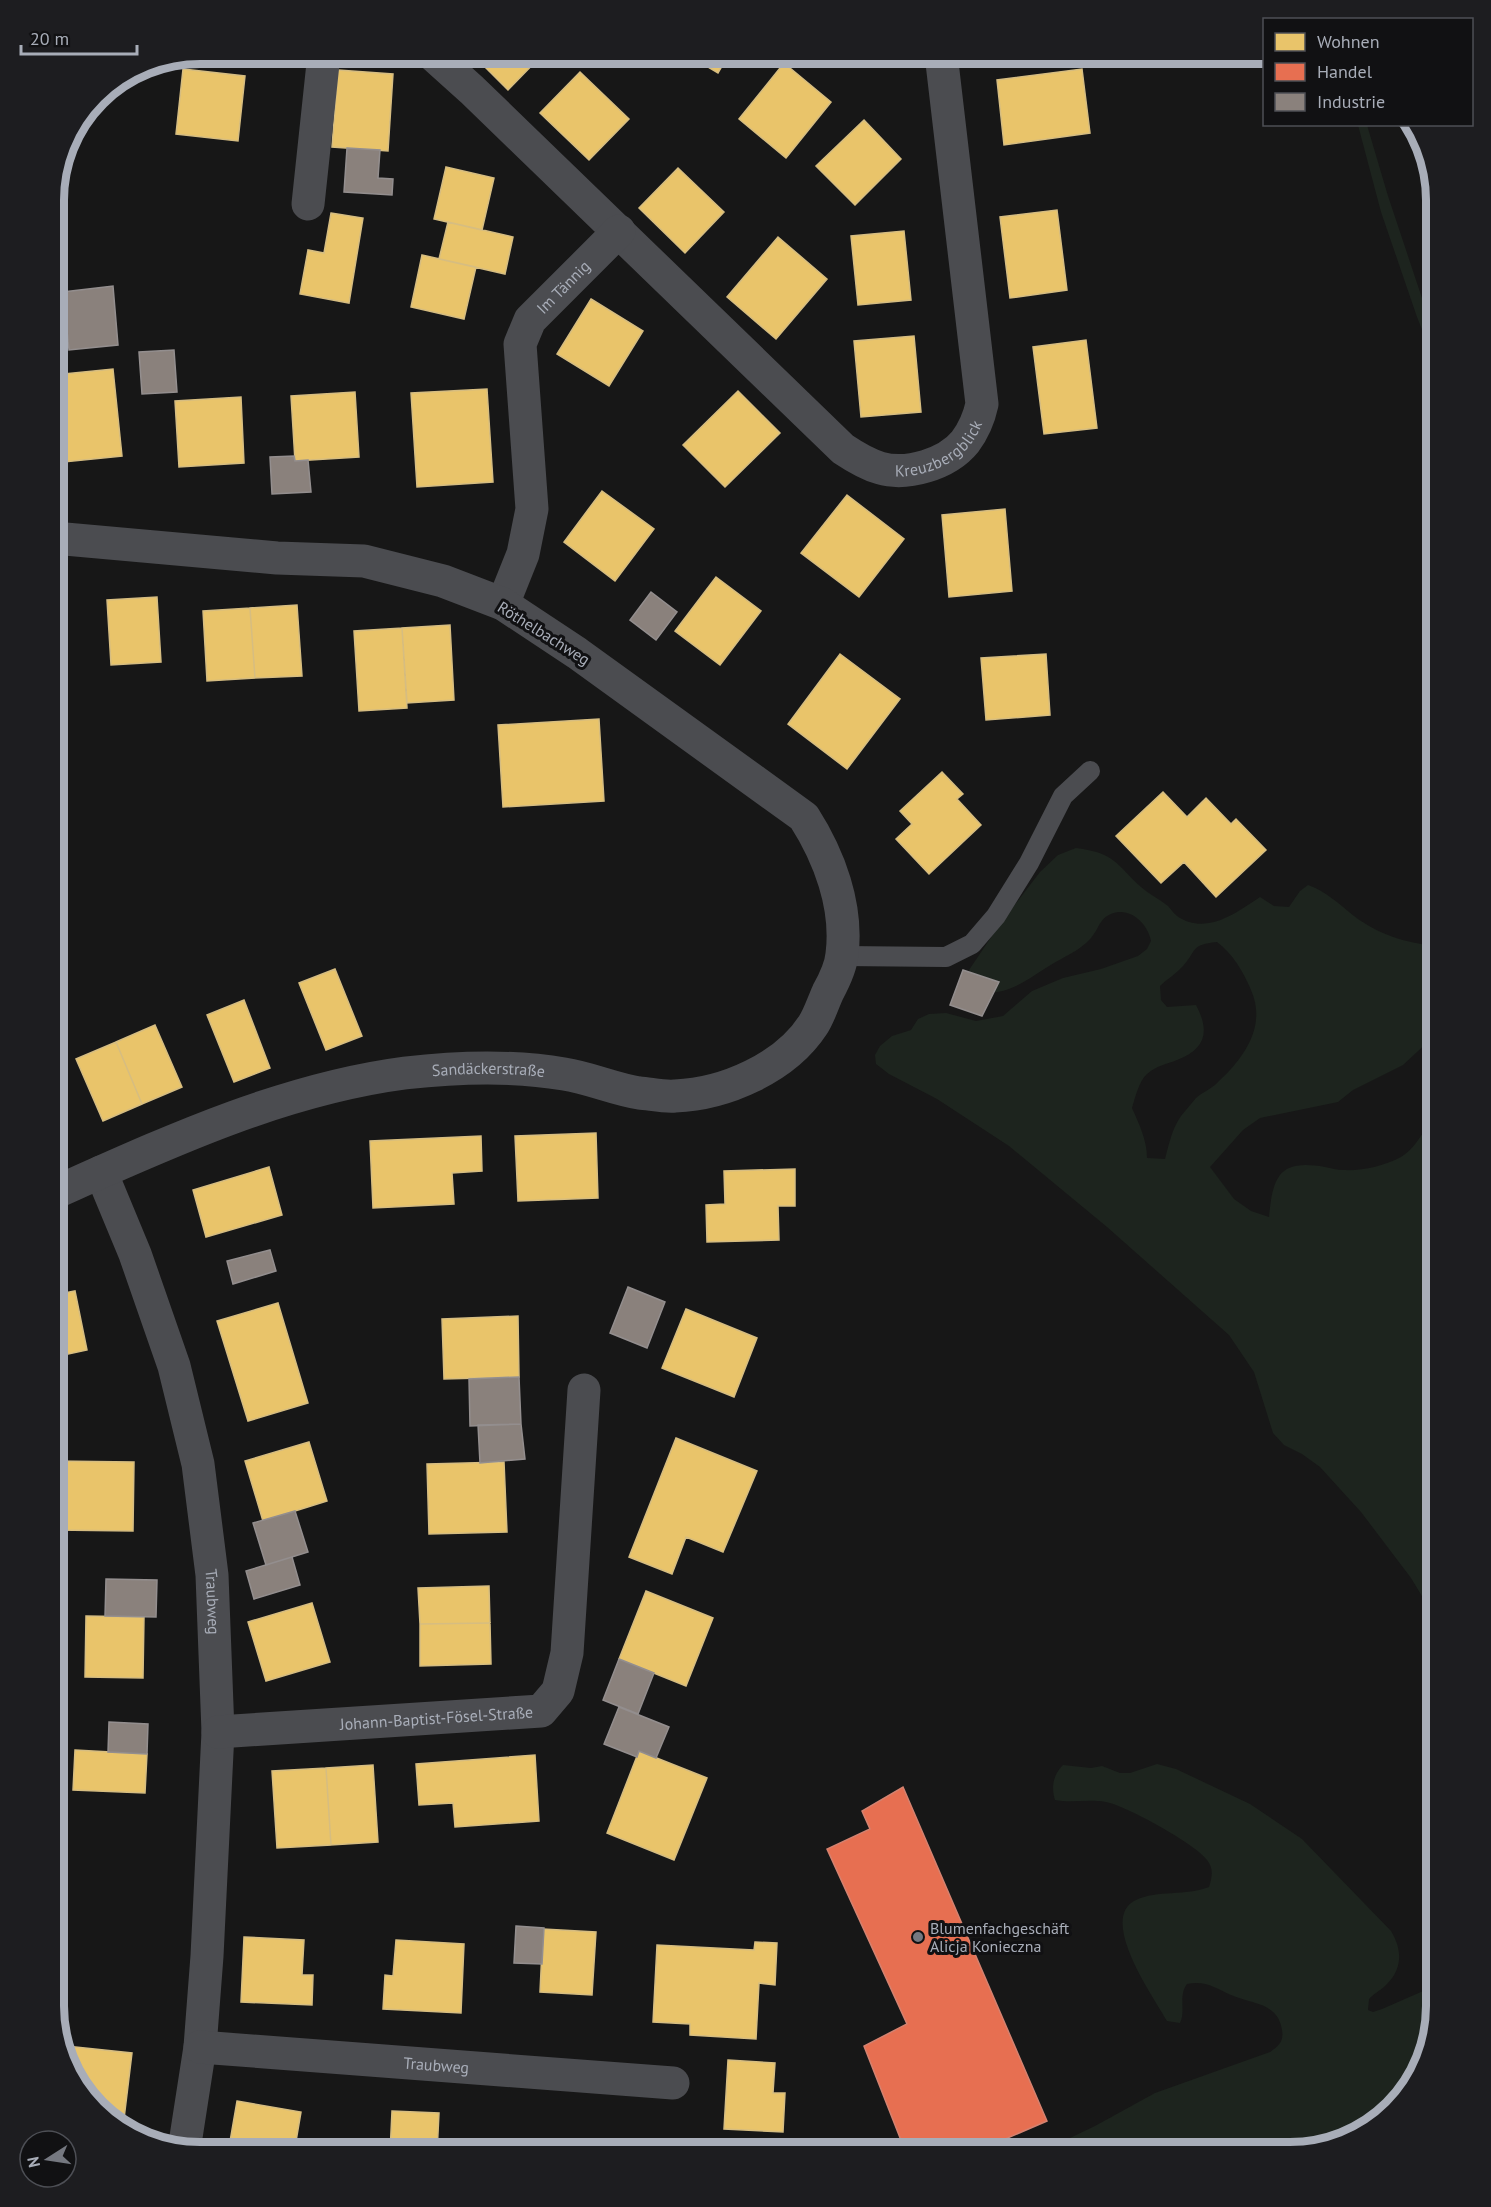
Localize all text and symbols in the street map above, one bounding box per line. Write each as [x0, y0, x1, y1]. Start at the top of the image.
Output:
scale bar [21, 18, 136, 56]
legend [1263, 18, 1473, 126]
text: 20 m [30, 27, 69, 50]
text: Wohnen [1317, 30, 1379, 53]
text: Handel [1317, 60, 1373, 83]
text: Industrie [1317, 90, 1385, 113]
street label: Im Tännig [532, 256, 594, 318]
street label: Kreuzbergblick [895, 417, 986, 481]
street label: Röthelbachweg [494, 597, 594, 669]
street label: Sandäckerstraße [431, 1058, 546, 1081]
street label: Traubweg [201, 1568, 224, 1635]
street label: Johann-Baptist-Fösel-Straße [338, 1702, 534, 1734]
place label: Blumenfachgeschäft Alicja Konieczna [930, 1918, 1070, 1956]
marker: Blumenfachgeschäft Alicja Konieczna [911, 1930, 925, 1944]
street label: Traubweg [403, 2053, 470, 2077]
north arrow [18, 2129, 78, 2189]
text: N [22, 2155, 44, 2169]

